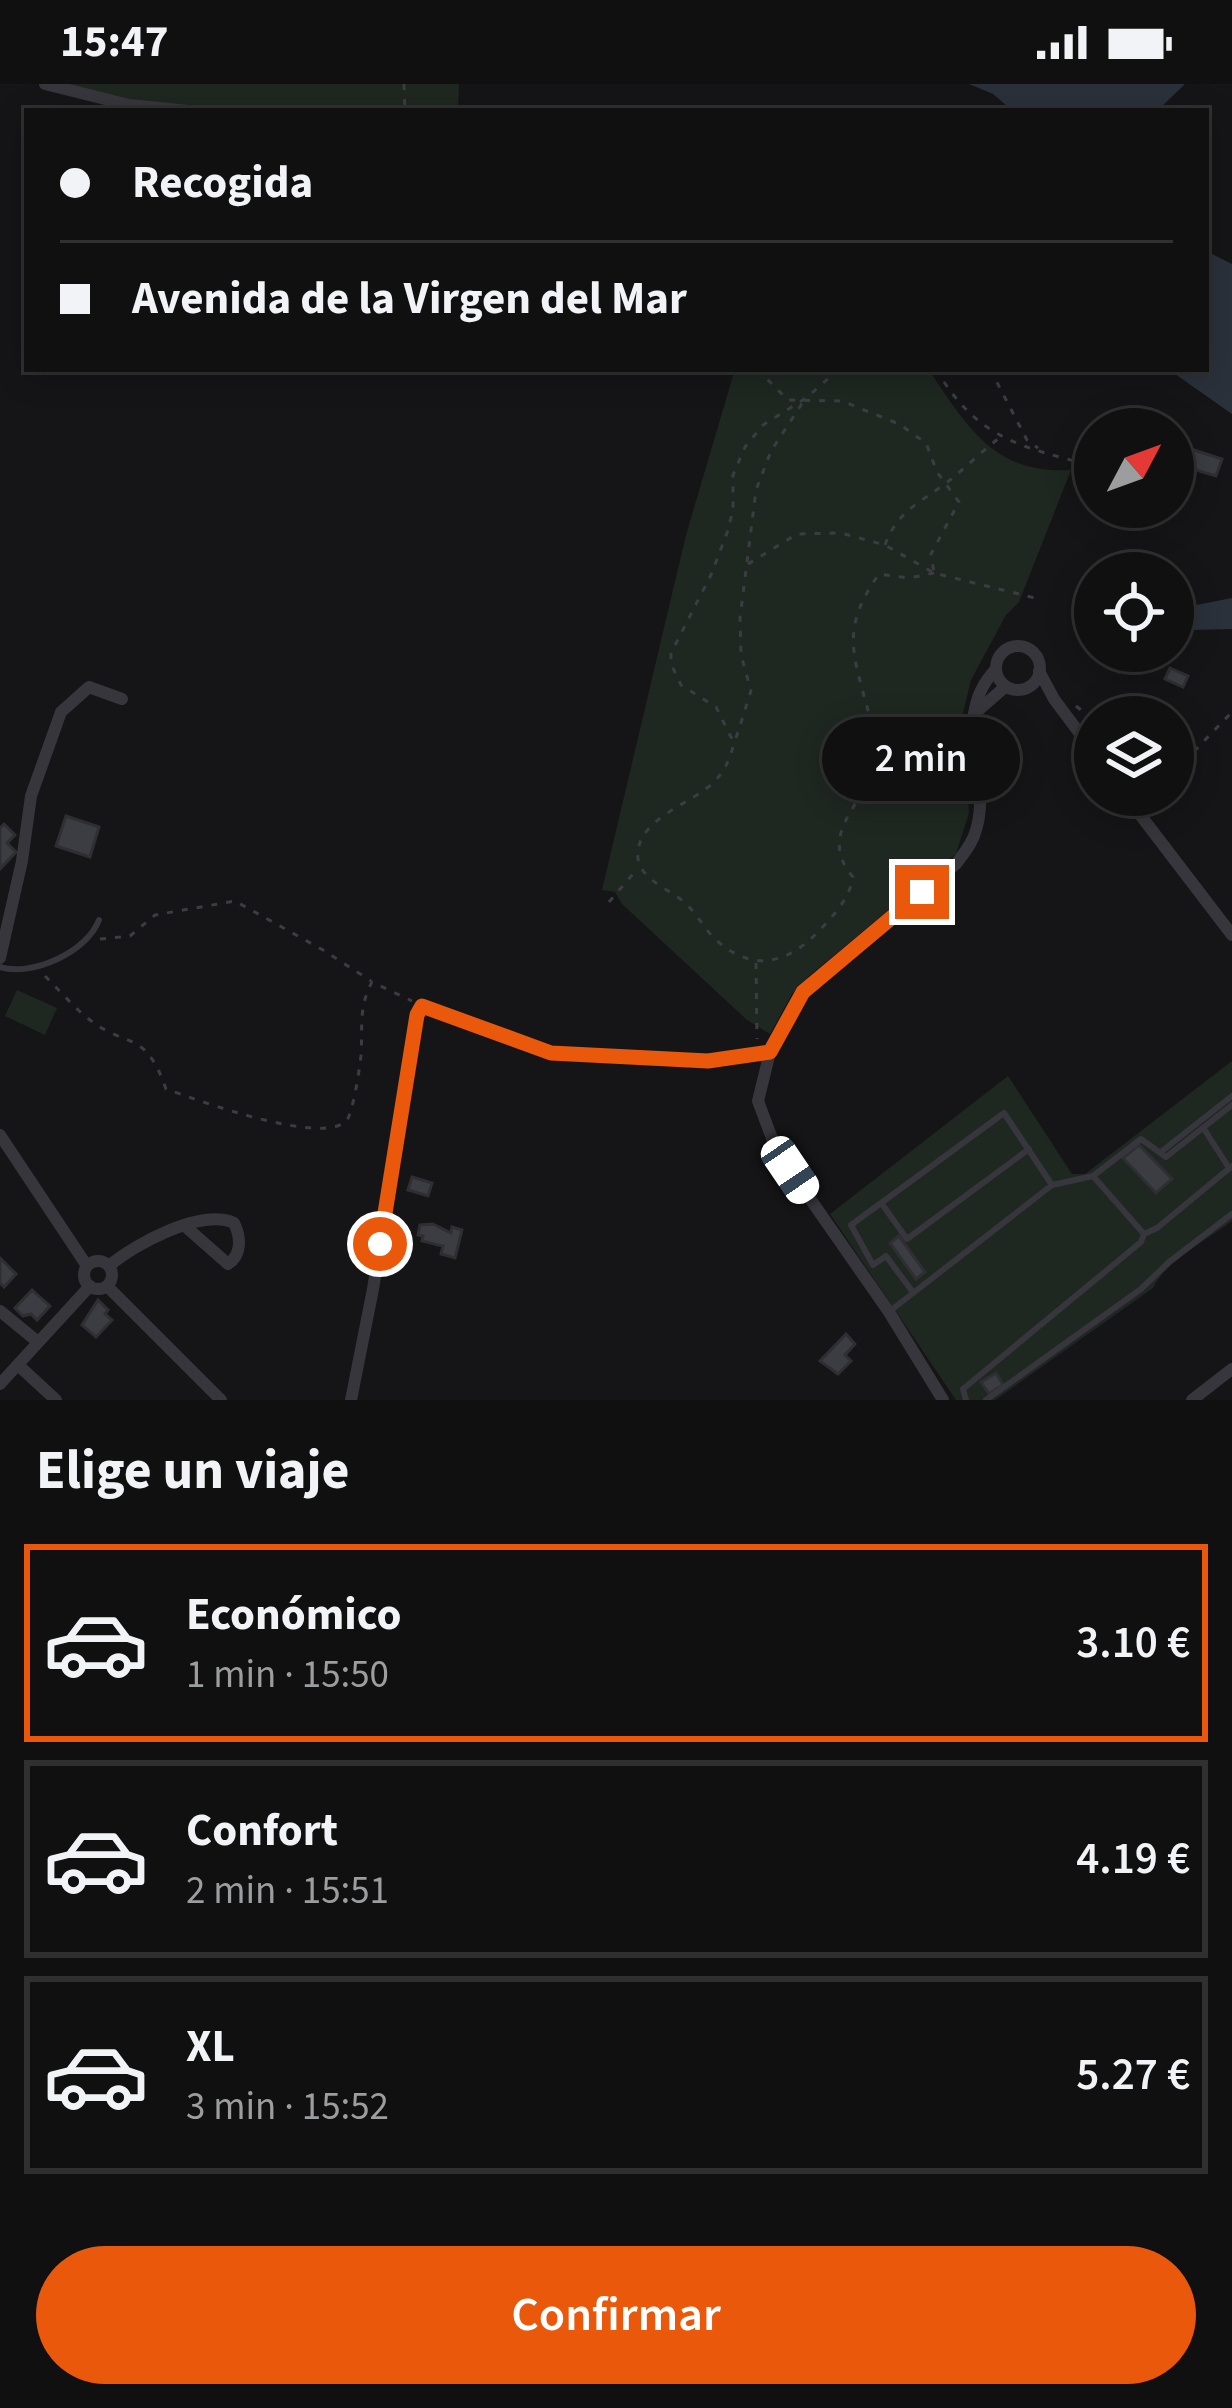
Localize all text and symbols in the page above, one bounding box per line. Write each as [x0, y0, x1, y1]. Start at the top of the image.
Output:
text: 15:47 [60, 10, 169, 74]
text: Recogida [132, 151, 313, 215]
text: Avenida de la Virgen del Mar [132, 267, 687, 331]
north arrow [1074, 408, 1194, 528]
map controls [1074, 408, 1194, 816]
button: locate [1074, 552, 1194, 672]
button: layers [1074, 696, 1194, 816]
callout: 2 min [823, 718, 1021, 802]
text: 2 min [875, 731, 967, 787]
route end [895, 865, 949, 919]
car [755, 1130, 825, 1210]
route start [353, 1217, 407, 1271]
text: Elige un viaje [36, 1433, 350, 1510]
text: Económico [186, 1583, 402, 1647]
icon: car [42, 1589, 150, 1697]
text: 3.10 € [1076, 1611, 1190, 1675]
text: 1 min · 15:50 [186, 1647, 389, 1703]
text: Confort [186, 1799, 338, 1863]
icon: car [42, 1805, 150, 1913]
text: 4.19 € [1076, 1827, 1190, 1891]
text: 2 min · 15:51 [186, 1863, 389, 1919]
text: XL [186, 2015, 235, 2079]
icon: car [42, 2021, 150, 2129]
text: 5.27 € [1076, 2043, 1190, 2107]
text: 3 min · 15:52 [186, 2079, 389, 2135]
button: Confirmar [36, 2246, 1196, 2384]

